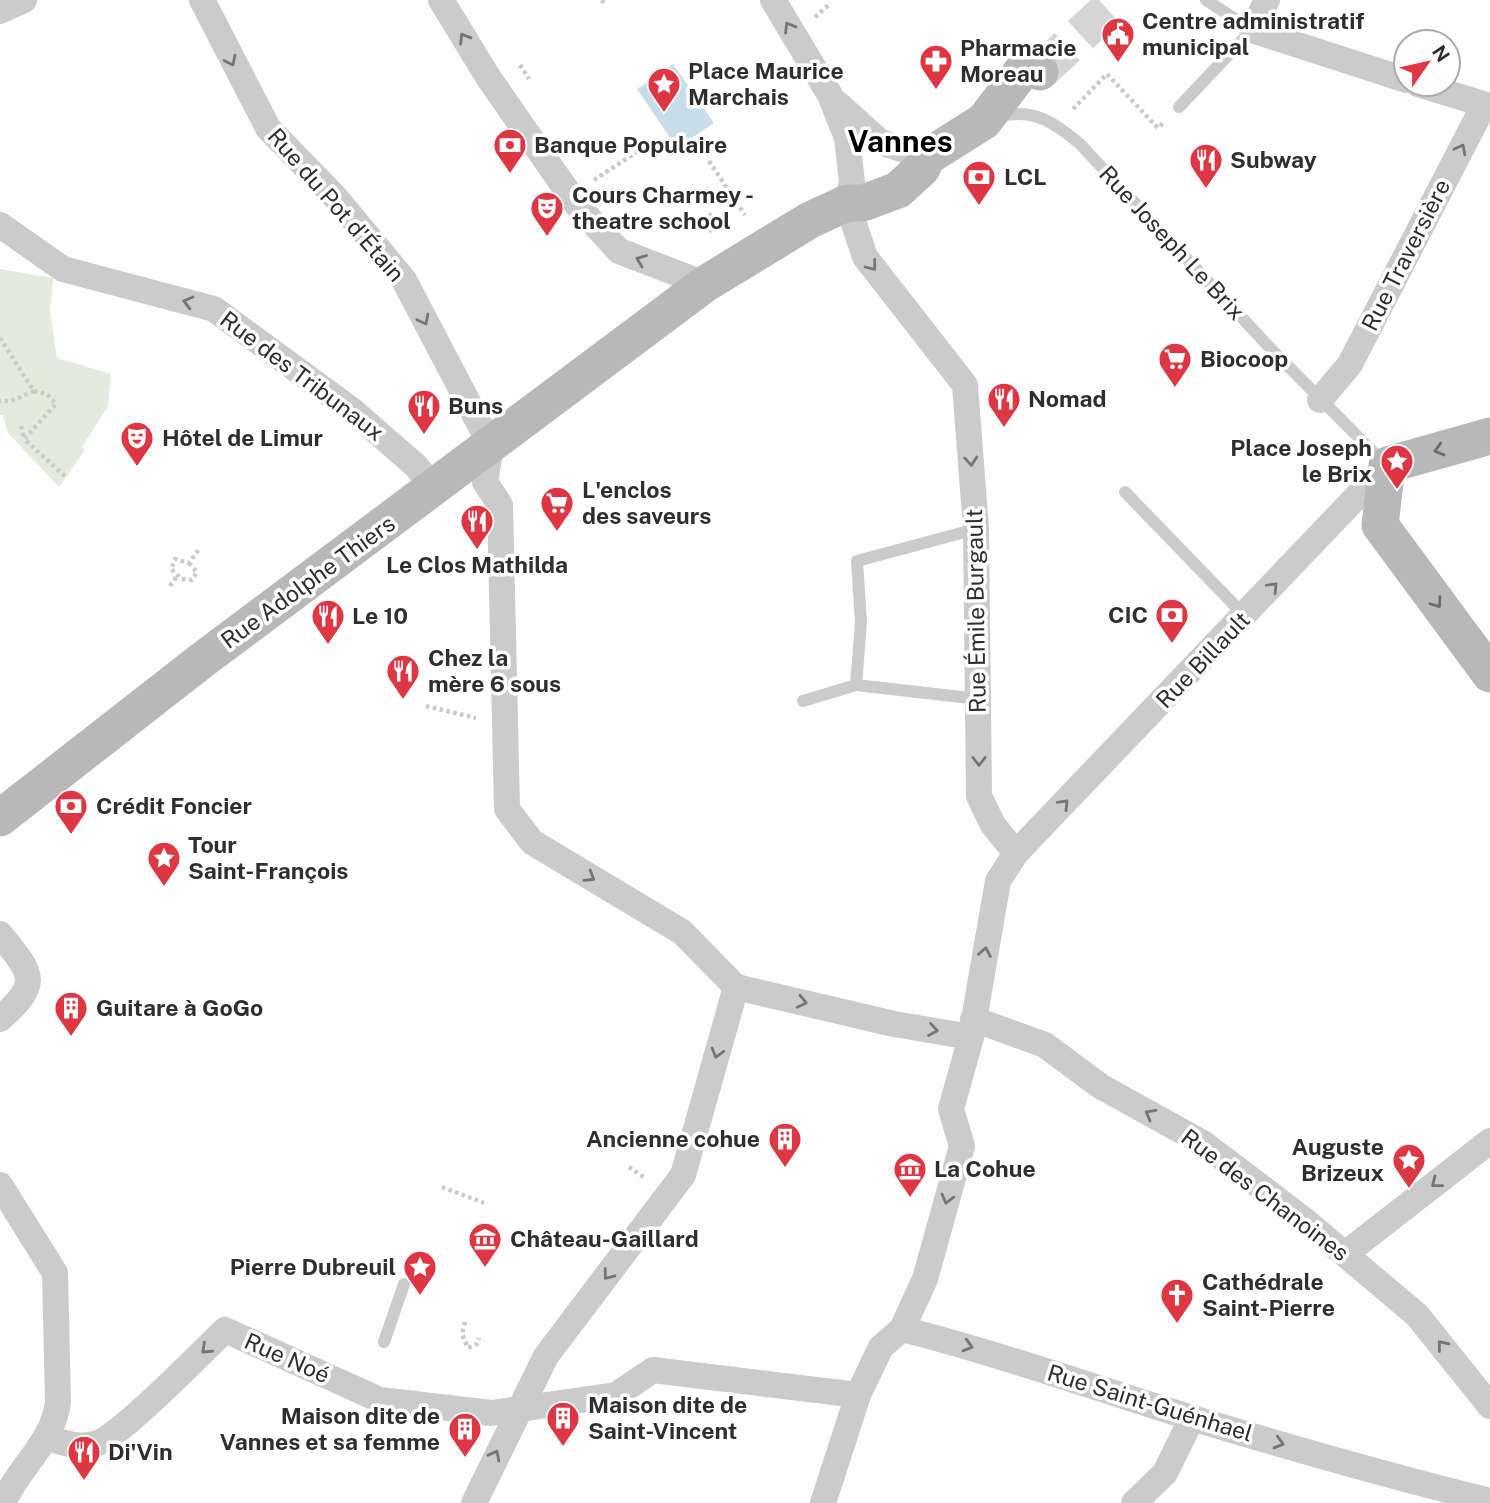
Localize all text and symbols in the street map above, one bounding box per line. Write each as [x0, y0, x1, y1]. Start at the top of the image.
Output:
place label: Centre administratif municipal [1142, 7, 1364, 60]
public building icon: Centre administratif municipal [1099, 15, 1137, 64]
one-way arrow [784, 21, 797, 34]
north arrow [1392, 28, 1462, 98]
one-way arrow [460, 33, 473, 46]
place label: Pharmacie Moreau [960, 34, 1077, 87]
text: N [1428, 41, 1454, 66]
pharmacy icon: Pharmacie Moreau [917, 42, 955, 91]
one-way arrow [223, 54, 237, 66]
place label: Place Maurice Marchais [688, 57, 844, 110]
place icon: Place Maurice Marchais [645, 65, 683, 114]
street label: Rue du Pot d'Étain [262, 123, 410, 287]
district label: Vannes [847, 123, 953, 159]
bank icon: Banque Populaire [491, 126, 529, 175]
place label: Banque Populaire [534, 131, 727, 158]
restaurant icon: Subway [1187, 141, 1225, 190]
one-way arrow [1453, 144, 1467, 156]
place label: Subway [1230, 146, 1317, 173]
bank icon: LCL [960, 158, 998, 207]
street label: Rue Joseph Le Brix [1094, 160, 1251, 325]
place label: LCL [1004, 163, 1047, 190]
street label: Rue Traversière [1356, 174, 1455, 335]
place label: Cours Charmey - theatre school [572, 181, 754, 234]
theatre icon: Cours Charmey - theatre school [528, 189, 566, 238]
one-way arrow [636, 254, 648, 268]
one-way arrow [863, 258, 876, 270]
one-way arrow [182, 296, 194, 310]
street label: Rue des Tribunaux [215, 305, 389, 446]
one-way arrow [416, 313, 430, 325]
supermarket icon: Biocoop [1156, 340, 1194, 389]
place label: Biocoop [1200, 345, 1288, 372]
restaurant icon: Nomad [985, 380, 1023, 429]
place label: Nomad [1028, 385, 1106, 412]
restaurant icon: Buns [405, 387, 443, 436]
place label: Buns [448, 392, 503, 419]
theatre icon: Hôtel de Limur [118, 419, 156, 468]
place label: Hôtel de Limur [162, 424, 323, 451]
place label: Place Joseph le Brix [1230, 434, 1372, 487]
place icon: Place Joseph le Brix [1378, 442, 1416, 491]
one-way arrow [1433, 442, 1445, 457]
one-way arrow [963, 455, 978, 466]
place label: L'enclos des saveurs [582, 476, 711, 529]
supermarket icon: L'enclos des saveurs [538, 484, 576, 533]
restaurant icon: Le Clos Mathilda [458, 502, 496, 551]
street label: Rue Adolphe Thiers [215, 509, 400, 654]
street label: Rue Émile Burgault [960, 509, 991, 713]
place label: Le Clos Mathilda [386, 551, 568, 578]
one-way arrow [1264, 582, 1277, 595]
one-way arrow [1429, 595, 1442, 608]
bank icon: CIC [1153, 596, 1191, 645]
restaurant icon: Le 10 [309, 597, 347, 646]
place label: CIC [1108, 601, 1148, 628]
place label: Le 10 [352, 602, 408, 629]
street label: Rue Billault [1150, 606, 1255, 713]
place label: Chez la mère 6 sous [428, 644, 561, 697]
restaurant icon: Chez la mère 6 sous [384, 652, 422, 701]
one-way arrow [971, 757, 987, 767]
bank icon: Crédit Foncier [52, 787, 90, 836]
place label: Crédit Foncier [96, 792, 252, 819]
one-way arrow [1055, 799, 1068, 812]
place label: Tour Saint-François [188, 831, 348, 884]
place icon: Tour Saint-François [145, 839, 183, 888]
one-way arrow [583, 869, 596, 882]
one-way arrow [977, 946, 992, 958]
building icon: Guitare à GoGo [52, 989, 90, 1038]
place label: Guitare à GoGo [96, 994, 263, 1021]
one-way arrow [796, 994, 808, 1008]
one-way arrow [927, 1022, 939, 1037]
one-way arrow [711, 1046, 725, 1058]
one-way arrow [1144, 1109, 1157, 1122]
building icon: Ancienne cohue [766, 1120, 804, 1169]
street label: Rue des Chanoines [1176, 1123, 1354, 1266]
place label: Ancienne cohue [586, 1125, 760, 1152]
place label: Auguste Brizeux [1292, 1133, 1384, 1186]
place icon: Auguste Brizeux [1390, 1141, 1428, 1190]
museum icon: La Cohue [891, 1150, 929, 1199]
place label: La Cohue [934, 1155, 1036, 1182]
one-way arrow [1431, 1175, 1444, 1188]
one-way arrow [941, 1193, 955, 1205]
museum icon: Château-Gaillard [466, 1220, 504, 1269]
place label: Château-Gaillard [510, 1225, 699, 1252]
place icon: Pierre Dubreuil [401, 1248, 439, 1297]
place label: Pierre Dubreuil [230, 1253, 396, 1280]
one-way arrow [603, 1267, 616, 1279]
place label: Cathédrale Saint-Pierre [1202, 1268, 1335, 1321]
church icon: Cathédrale Saint-Pierre [1158, 1276, 1196, 1325]
street label: Rue Noé [240, 1327, 334, 1388]
one-way arrow [962, 1338, 974, 1352]
one-way arrow [201, 1341, 214, 1354]
one-way arrow [1437, 1341, 1450, 1353]
street label: Rue Saint-Guénhael [1044, 1358, 1256, 1447]
place label: Maison dite de Saint-Vincent [588, 1391, 747, 1444]
building icon: Maison dite de Saint-Vincent [544, 1399, 582, 1448]
place label: Maison dite de Vannes et sa femme [220, 1402, 440, 1455]
building icon: Maison dite de Vannes et sa femme [446, 1410, 484, 1459]
restaurant icon: Di'Vin [65, 1433, 103, 1482]
one-way arrow [1272, 1435, 1284, 1449]
place label: Di'Vin [108, 1438, 173, 1465]
one-way arrow [487, 1450, 501, 1462]

